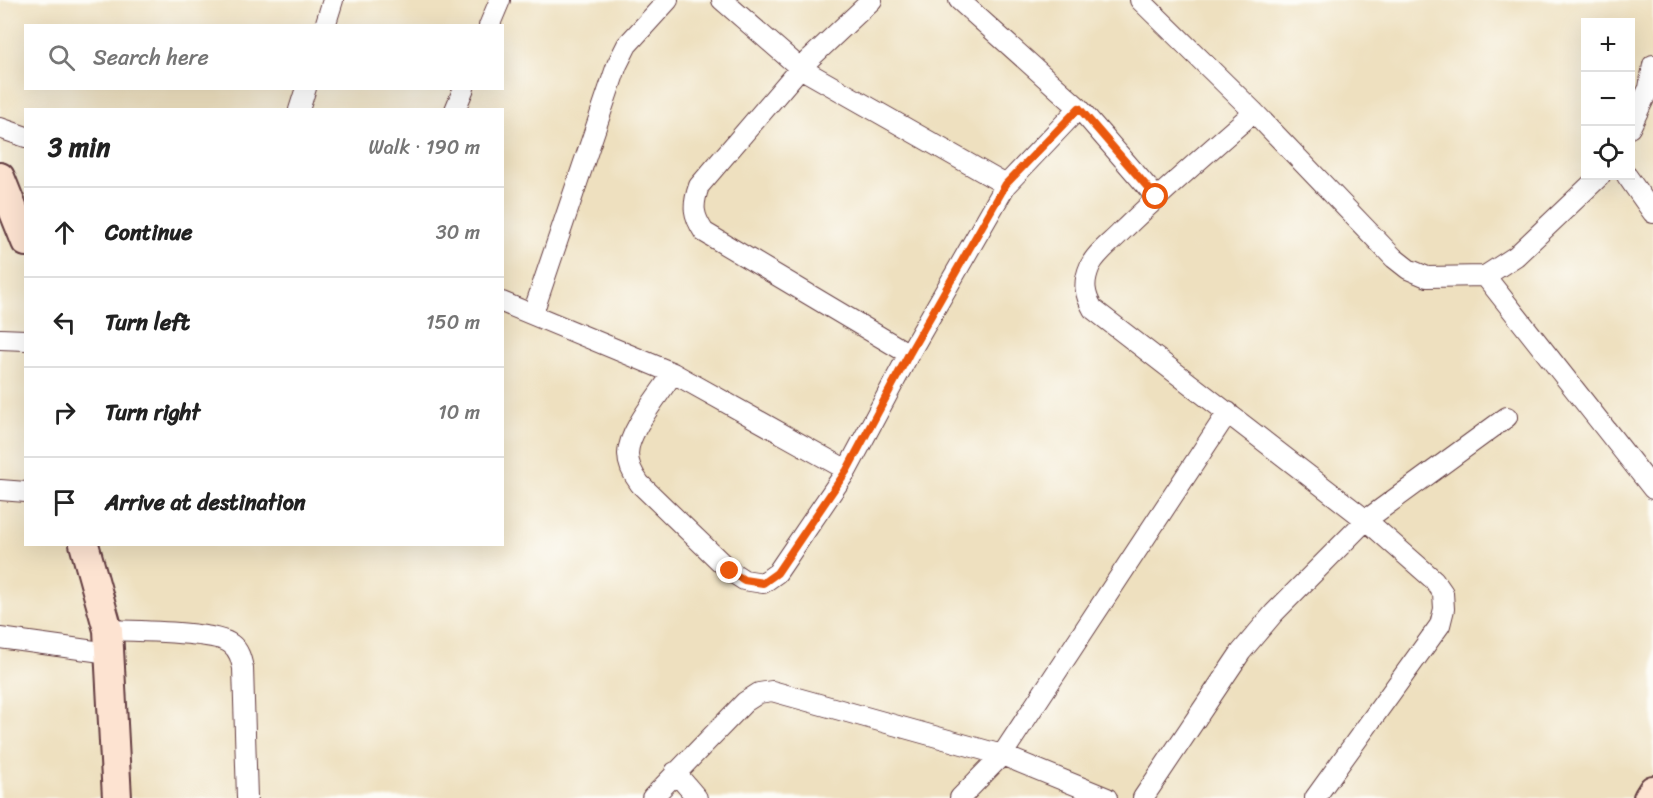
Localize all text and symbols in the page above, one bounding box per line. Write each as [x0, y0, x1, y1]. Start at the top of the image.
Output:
map controls [1581, 18, 1635, 180]
button: + [1581, 18, 1635, 72]
search box [24, 24, 504, 90]
text: Search here [93, 38, 209, 77]
icon: search [45, 41, 78, 74]
button: − [1581, 72, 1635, 126]
text: 3 min [48, 124, 110, 170]
button: locate [1581, 126, 1635, 180]
text: Walk · 190 m [368, 130, 480, 165]
route start [1142, 183, 1168, 209]
text: Continue [105, 213, 193, 252]
text: 30 m [436, 215, 480, 250]
icon: ahead [48, 216, 81, 249]
text: Turn left [105, 303, 190, 342]
text: 150 m [426, 305, 480, 340]
icon: left [48, 306, 81, 339]
text: Turn right [105, 393, 200, 432]
text: 10 m [438, 395, 480, 430]
icon: right [48, 396, 81, 429]
text: Arrive at destination [105, 483, 306, 522]
icon: arrive [48, 486, 81, 519]
route end [716, 557, 742, 583]

